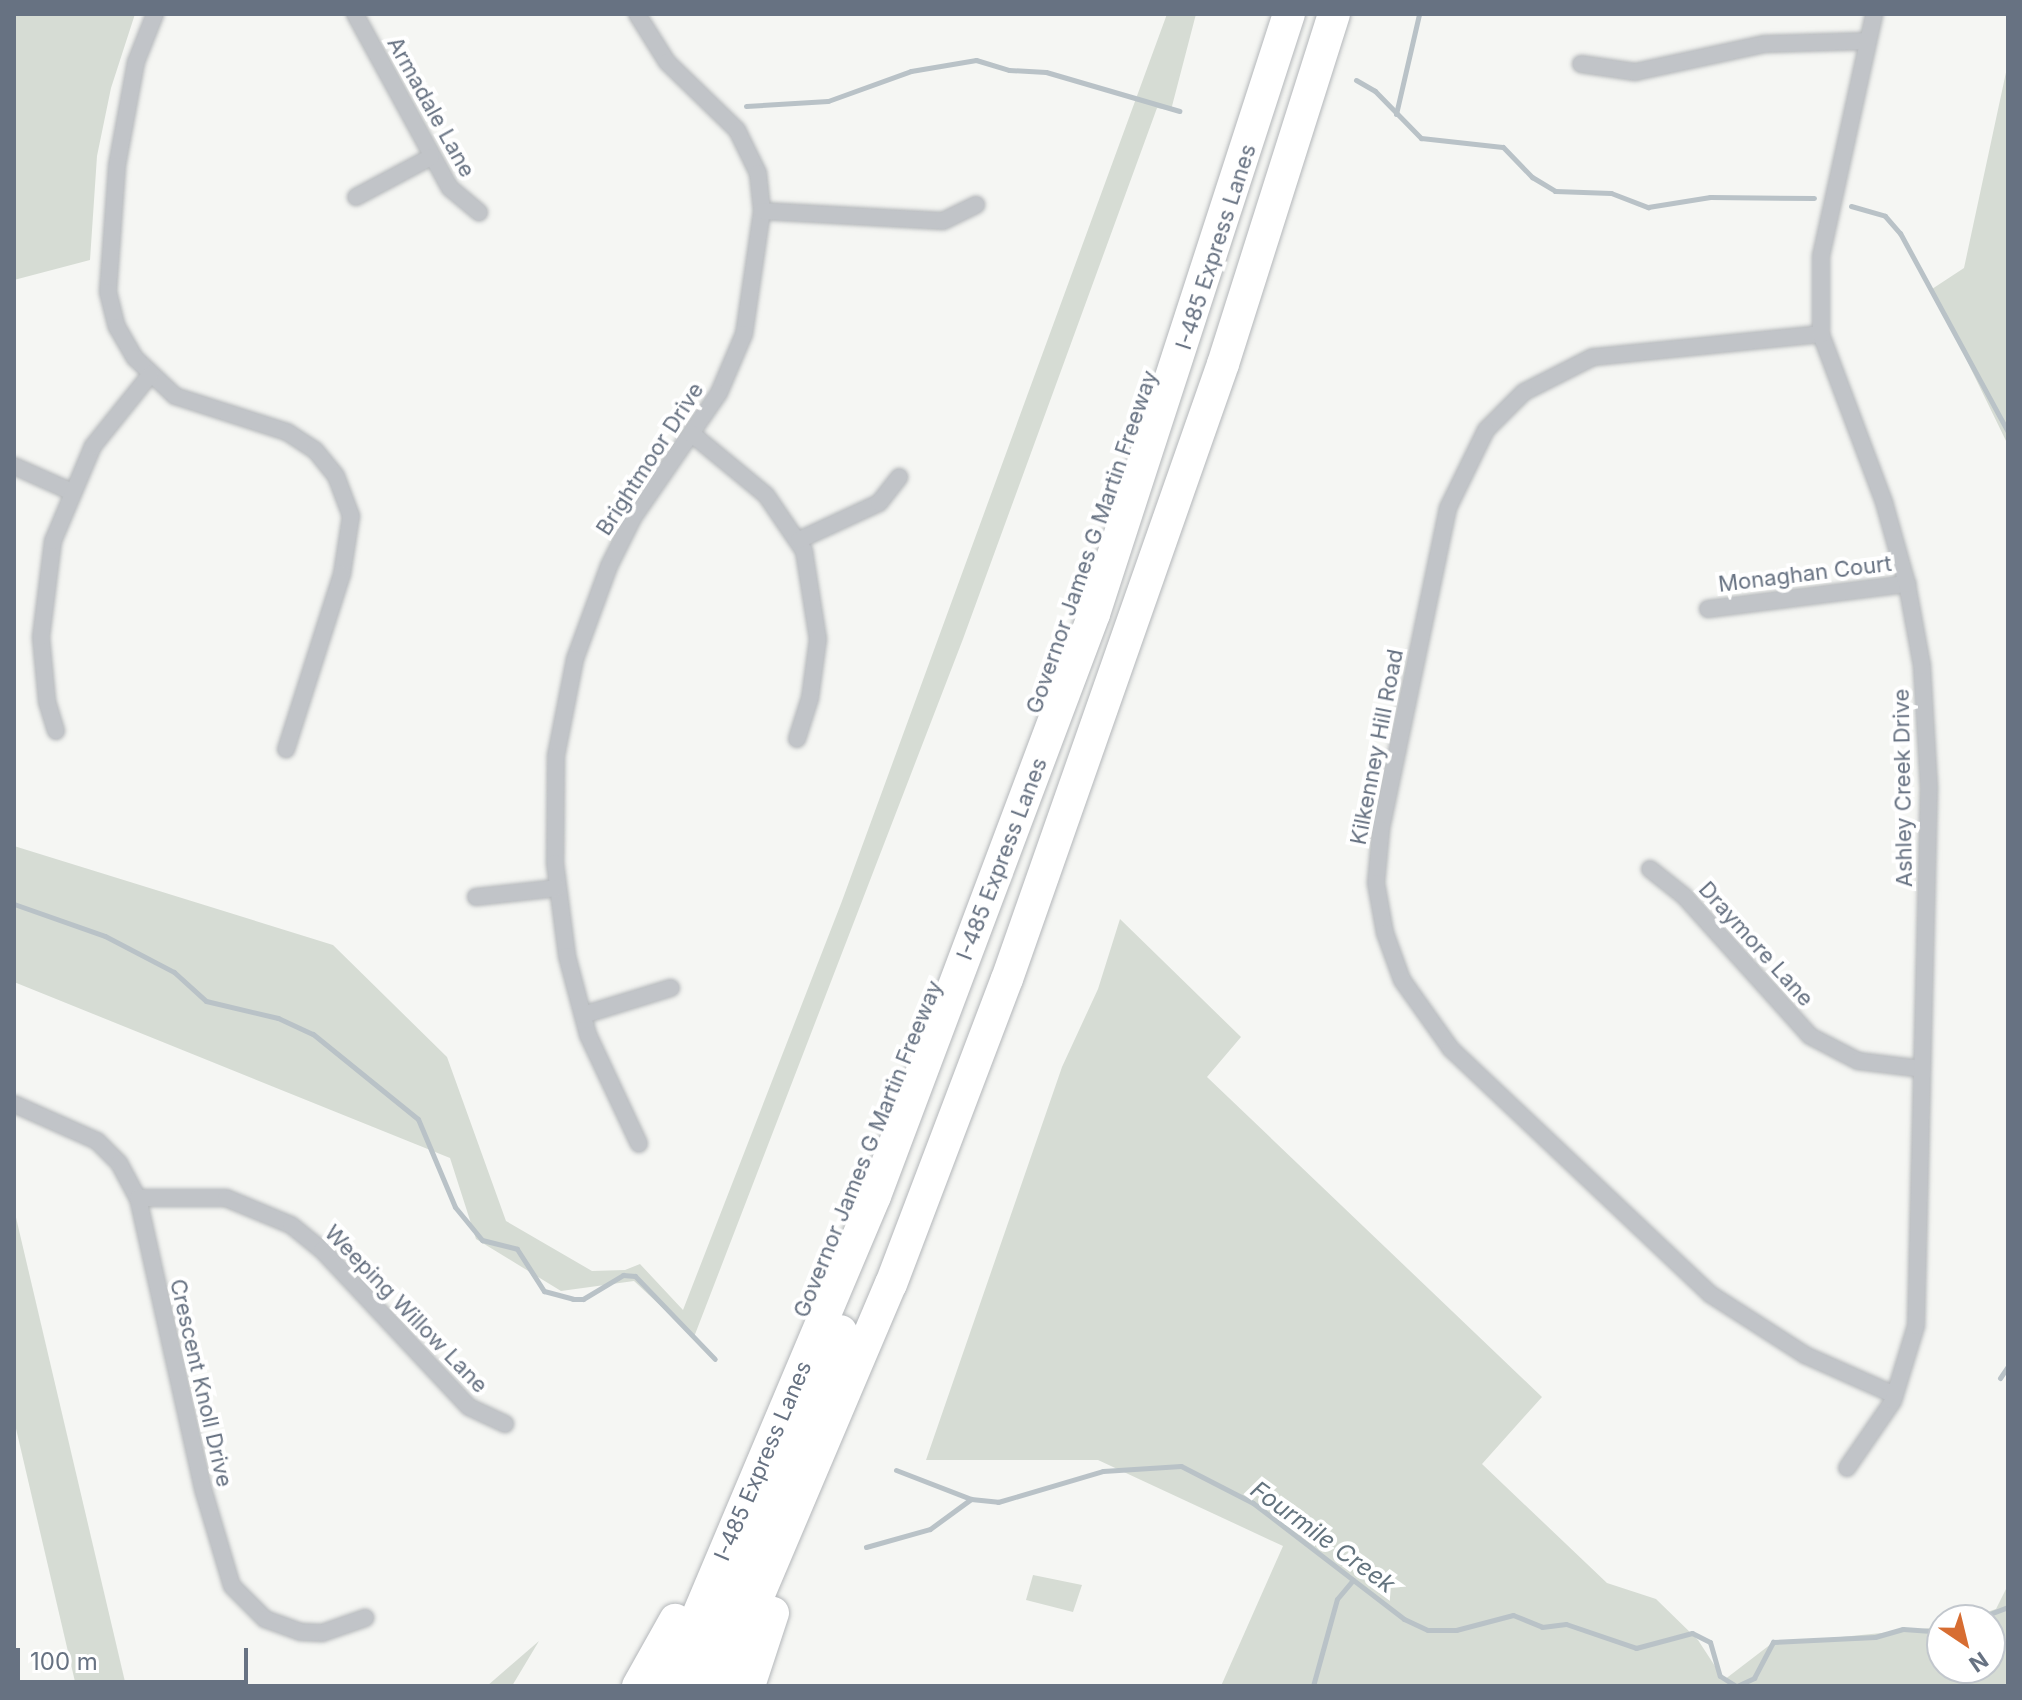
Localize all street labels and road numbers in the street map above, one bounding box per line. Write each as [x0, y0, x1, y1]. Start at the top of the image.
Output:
street label: Armadale Lane [382, 32, 480, 182]
street label: I-485 Express Lanes [1170, 141, 1262, 353]
street label: Governor James G Martin Freeway [1021, 367, 1163, 717]
street label: Brightmoor Drive [591, 378, 709, 540]
street label: Monaghan Court [1717, 550, 1893, 598]
street label: Kilkenney Hill Road [1345, 647, 1409, 847]
street label: Ashley Creek Drive [1888, 689, 1918, 887]
street label: I-485 Express Lanes [951, 754, 1053, 964]
street label: Draymore Lane [1693, 876, 1819, 1012]
street label: Governor James G Martin Freeway [788, 977, 948, 1321]
street label: Weeping Willow Lane [319, 1220, 493, 1398]
street label: Crescent Knoll Drive [164, 1276, 238, 1490]
street label: I-485 Express Lanes [709, 1357, 817, 1565]

